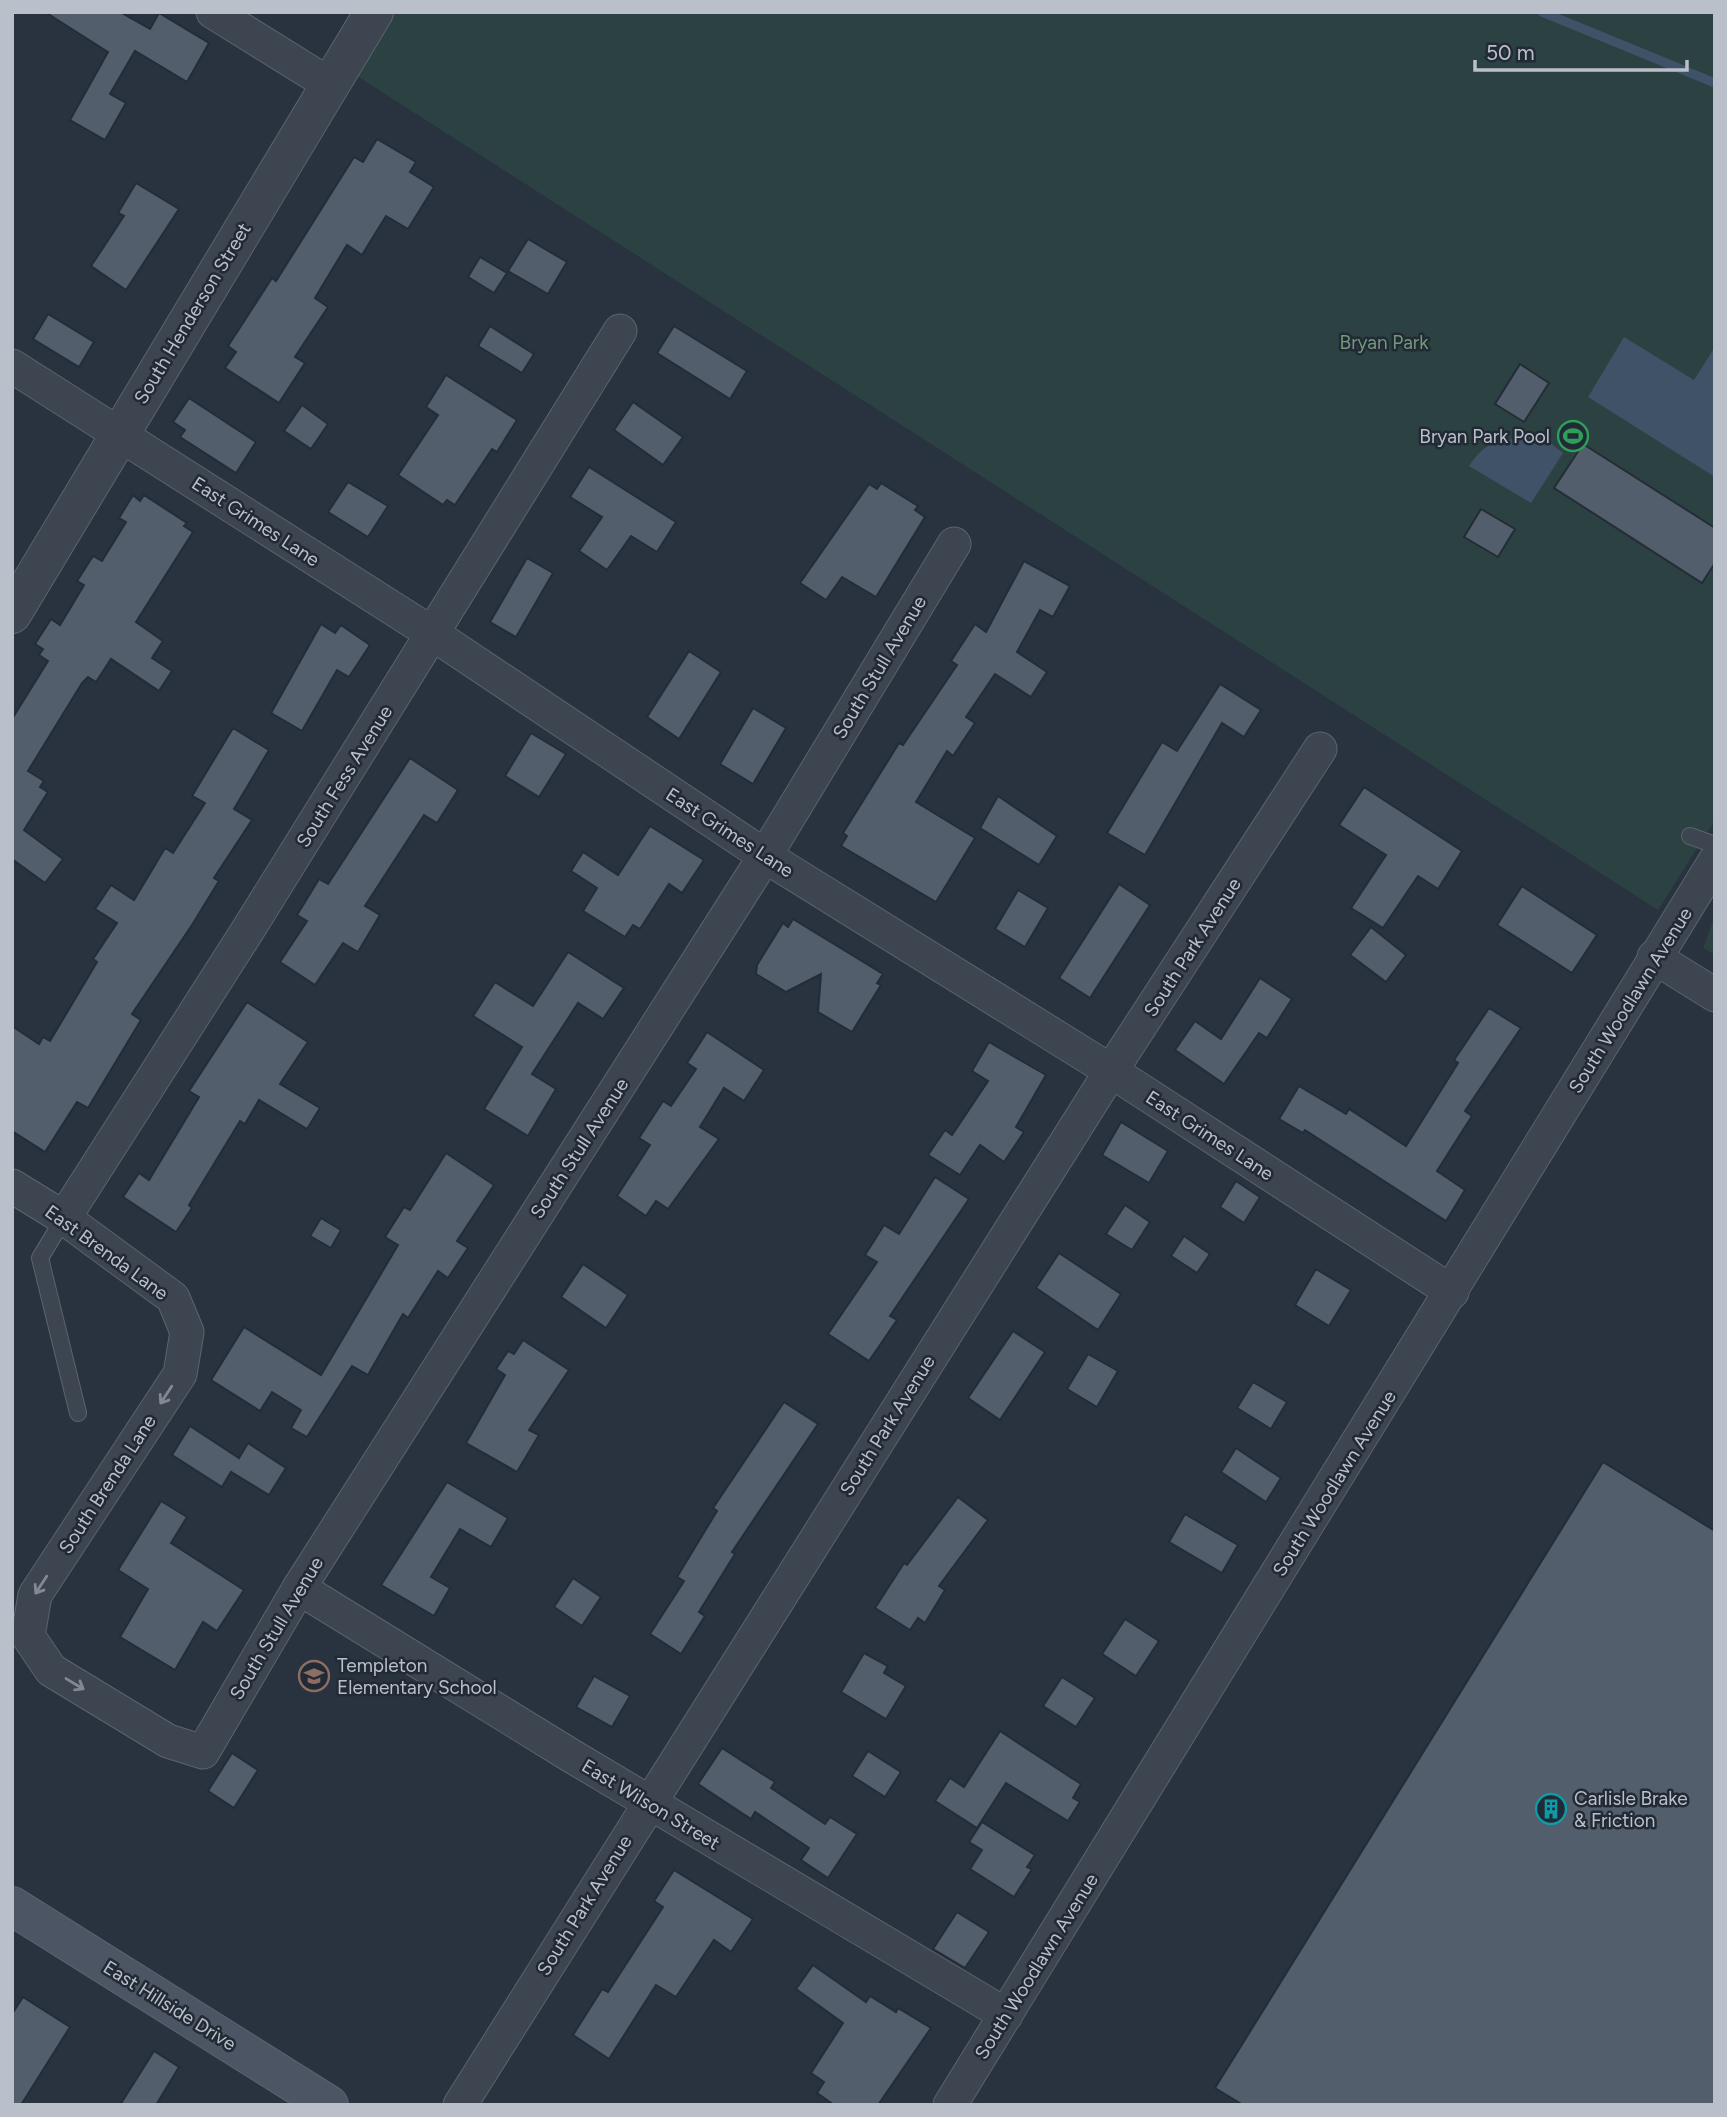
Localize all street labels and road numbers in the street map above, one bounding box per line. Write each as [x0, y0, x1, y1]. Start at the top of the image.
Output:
street label: South Henderson Street [129, 218, 256, 408]
street label: East Grimes Lane [188, 472, 324, 571]
street label: South Stull Avenue [828, 592, 931, 743]
street label: South Fess Avenue [291, 701, 397, 851]
street label: East Grimes Lane [662, 783, 798, 882]
street label: South Park Avenue [1139, 874, 1246, 1021]
street label: South Woodlawn Avenue [1564, 903, 1697, 1097]
street label: South Stull Avenue [526, 1074, 633, 1223]
street label: East Grimes Lane [1142, 1086, 1278, 1185]
street label: East Brenda Lane [41, 1200, 173, 1305]
street label: South Park Avenue [835, 1351, 940, 1500]
street label: South Woodlawn Avenue [1268, 1386, 1401, 1580]
street label: South Brenda Lane [54, 1411, 161, 1558]
street label: South Stull Avenue [225, 1553, 328, 1704]
street label: East Wilson Street [578, 1754, 724, 1855]
street label: South Park Avenue [532, 1831, 637, 1980]
street label: South Woodlawn Avenue [970, 1869, 1103, 2063]
street label: East Hillside Drive [99, 1955, 240, 2055]

